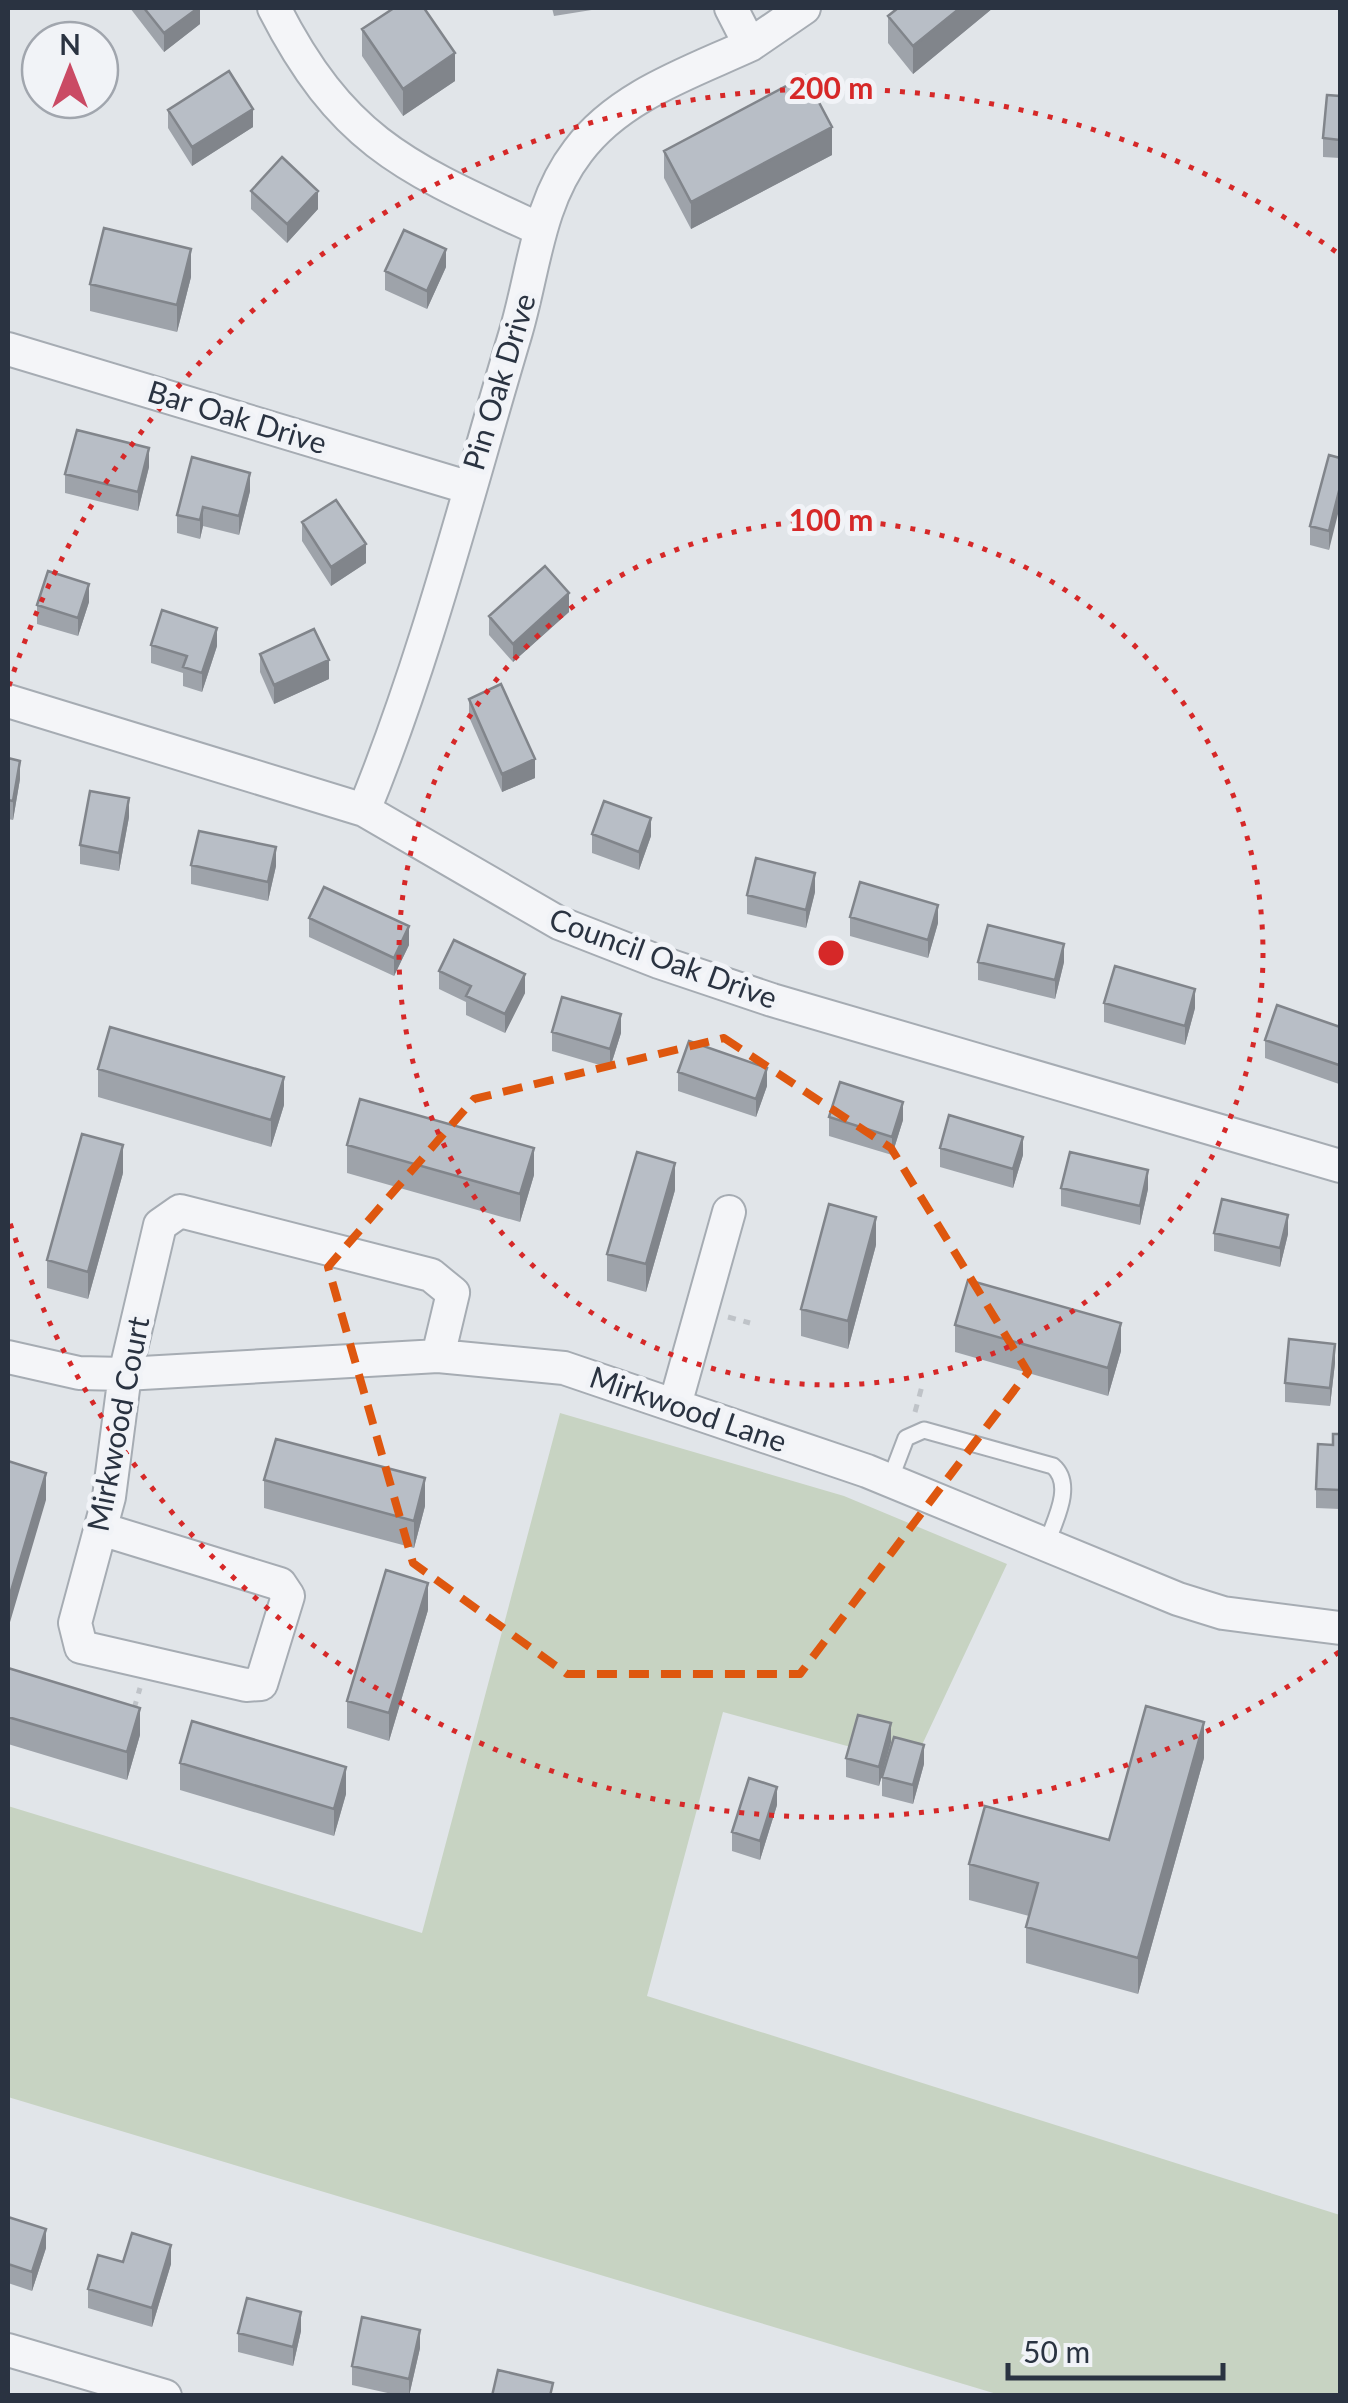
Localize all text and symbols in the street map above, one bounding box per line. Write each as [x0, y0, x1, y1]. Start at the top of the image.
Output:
north arrow [20, 20, 120, 120]
text: N [59, 27, 81, 61]
text: 200 m [789, 69, 873, 105]
street label: Pin Oak Drive [454, 289, 542, 474]
street label: Bar Oak Drive [144, 372, 331, 460]
text: 100 m [789, 501, 873, 537]
street label: Council Oak Drive [545, 899, 782, 1015]
centre of rings [813, 935, 849, 971]
street label: Mirkwood Court [79, 1313, 156, 1534]
street label: Mirkwood Lane [586, 1358, 792, 1459]
scale bar [1008, 2318, 1223, 2380]
text: 50 m [1023, 2333, 1090, 2369]

